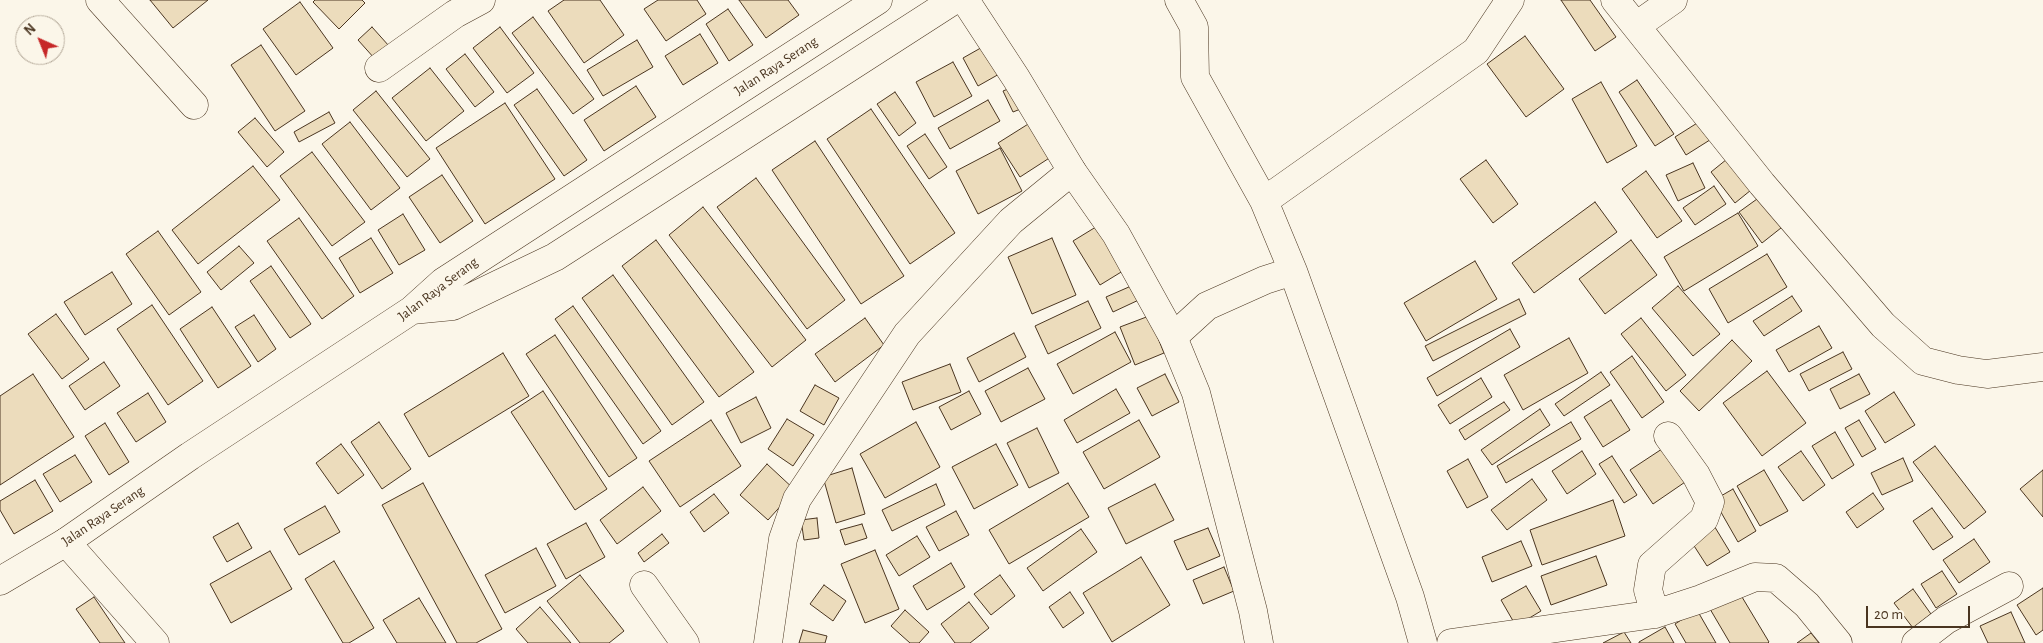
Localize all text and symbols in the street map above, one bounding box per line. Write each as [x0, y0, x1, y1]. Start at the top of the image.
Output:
north arrow [15, 15, 65, 65]
text: N [22, 22, 39, 38]
street label: Jalan Raya Serang [731, 33, 821, 99]
street label: Jalan Raya Serang [395, 253, 481, 325]
street label: Jalan Raya Serang [59, 482, 147, 550]
scale bar [1868, 596, 1972, 628]
text: 20 m [1874, 607, 1903, 622]

